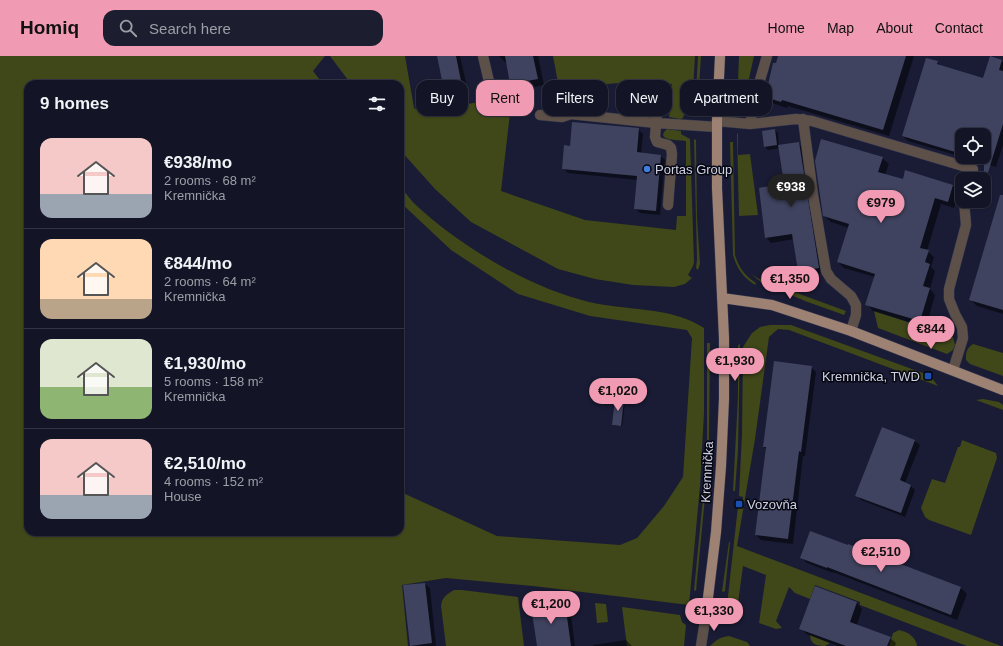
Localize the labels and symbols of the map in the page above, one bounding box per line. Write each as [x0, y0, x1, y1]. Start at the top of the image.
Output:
place label: Portas Group [655, 162, 732, 177]
marker: Portas Group [642, 164, 652, 174]
pin: €938 [767, 174, 815, 208]
pin: €979 [857, 190, 905, 224]
pin: €1,350 [757, 266, 823, 300]
pin: €844 [907, 316, 955, 350]
pin: €1,930 [702, 348, 768, 382]
place label: Kremnička, TWD [822, 369, 920, 384]
marker: Kremnička, TWD [923, 371, 933, 381]
pin: €1,020 [585, 378, 651, 412]
street label: Kremnička [698, 440, 716, 503]
place label: Vozovňa [747, 497, 798, 512]
marker: Vozovňa [734, 499, 744, 509]
pin: €2,510 [848, 539, 914, 573]
pin: €1,200 [518, 591, 584, 625]
pin: €1,330 [681, 598, 747, 632]

